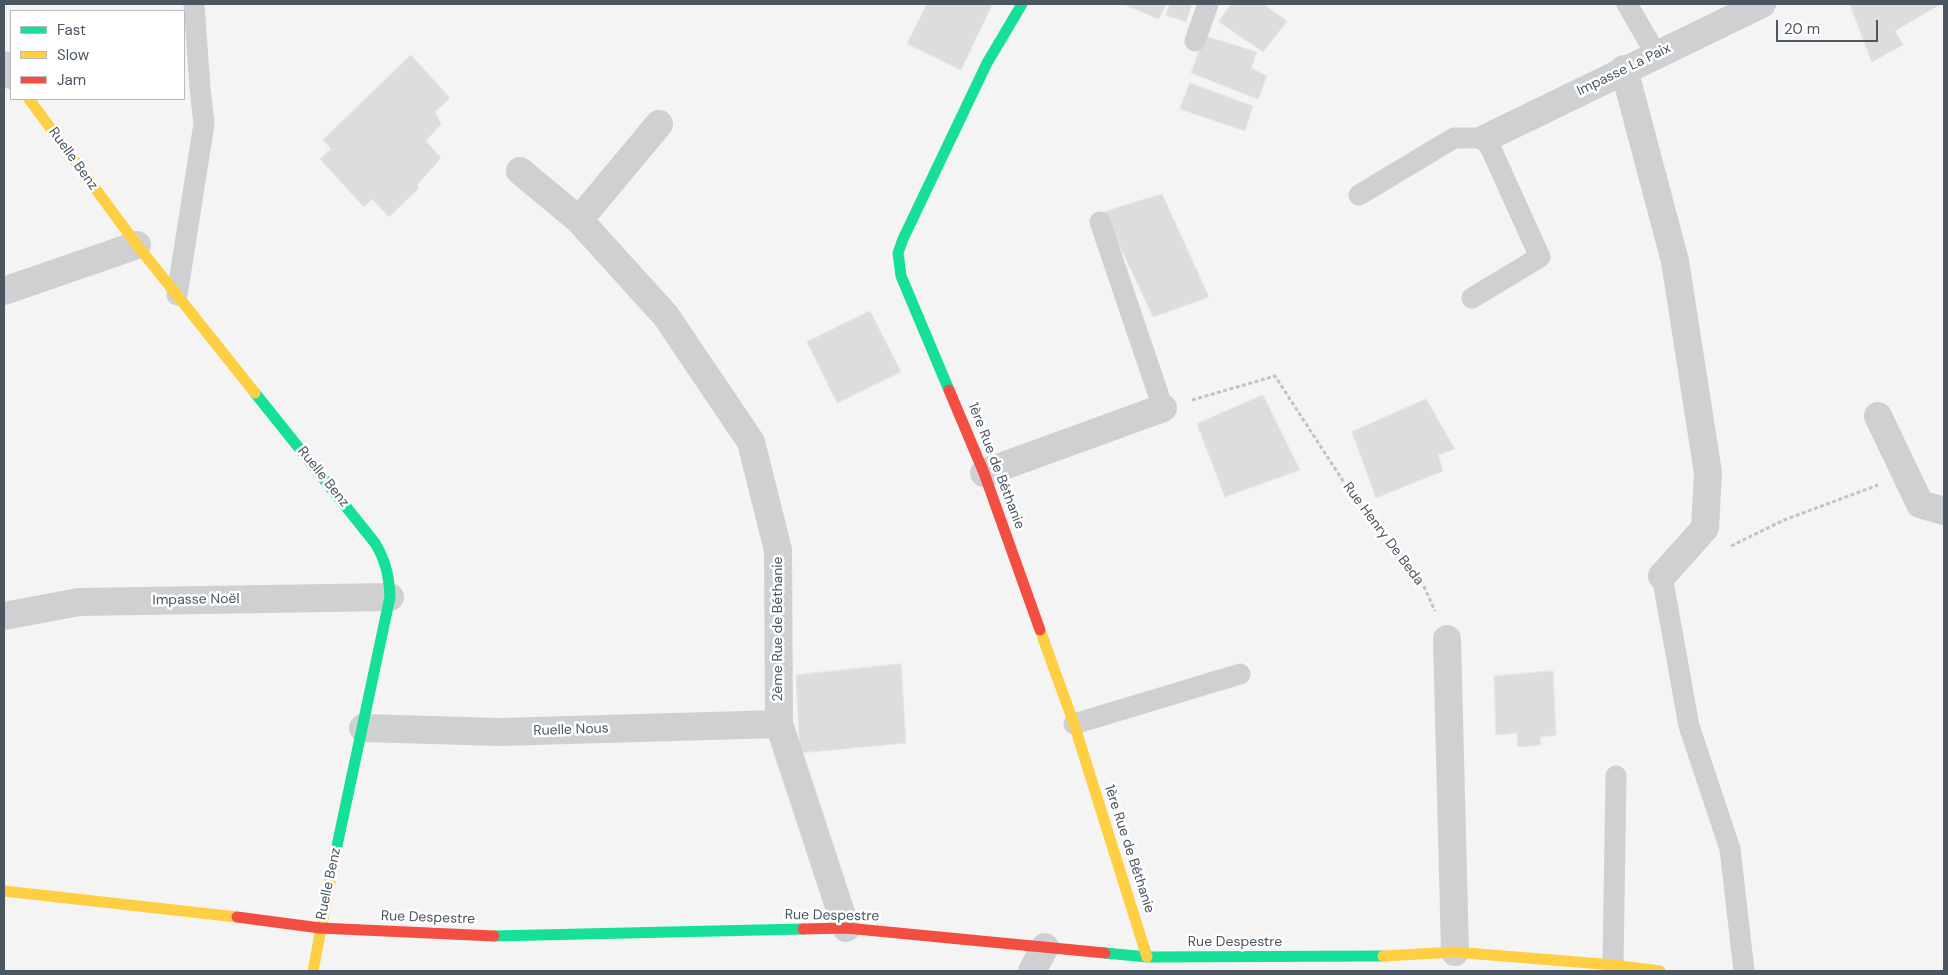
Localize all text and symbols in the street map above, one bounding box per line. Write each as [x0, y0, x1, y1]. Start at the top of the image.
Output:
legend [10, 10, 185, 100]
scale bar [1778, 10, 1880, 42]
text: 20 m [1784, 19, 1820, 39]
text: Fast [57, 20, 86, 40]
street label: Impasse La Paix [1574, 40, 1674, 100]
text: Slow [57, 45, 89, 65]
text: Jam [57, 70, 86, 90]
street label: Ruelle Benz [45, 125, 101, 193]
street label: 1ère Rue de Béthanie [964, 400, 1028, 532]
street label: Ruelle Benz [293, 443, 353, 511]
street label: Rue Henry De Beda [1339, 479, 1427, 589]
street label: 2ème Rue de Béthanie [770, 556, 786, 702]
street label: Impasse Noël [152, 591, 240, 609]
street label: Ruelle Nous [533, 720, 609, 740]
street label: 1ère Rue de Béthanie [1100, 783, 1158, 915]
street label: Ruelle Benz [313, 847, 345, 921]
street label: Rue Despestre [785, 907, 879, 925]
street label: Rue Despestre [381, 908, 475, 928]
street label: Rue Despestre [1188, 934, 1282, 950]

